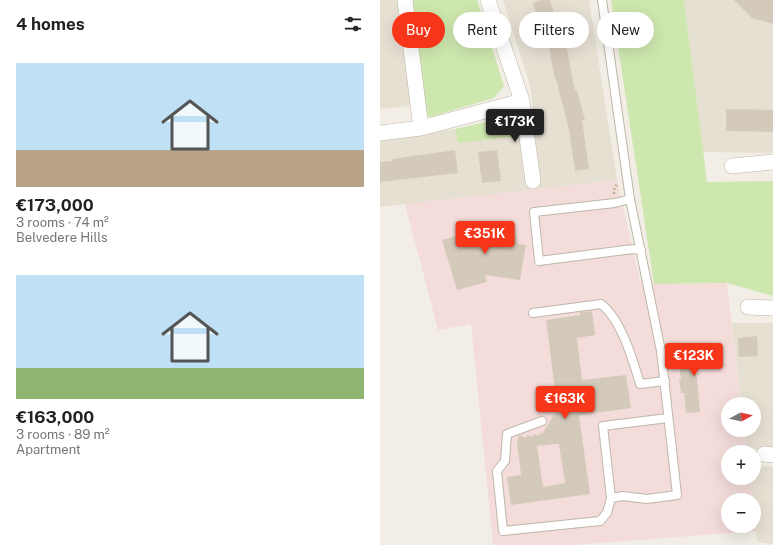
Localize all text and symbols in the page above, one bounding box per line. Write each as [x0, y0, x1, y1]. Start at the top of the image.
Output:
chip: Buy [392, 12, 445, 48]
chip: Rent [453, 12, 511, 48]
chip: Filters [519, 12, 589, 48]
chip: New [597, 12, 654, 48]
icon: filters [342, 13, 364, 35]
text: 4 homes [16, 14, 85, 34]
icon: home [154, 89, 226, 161]
pin: €173K [487, 109, 543, 143]
text: €173K [495, 114, 535, 129]
text: €173,000 [16, 195, 94, 215]
text: 3 rooms · 74 m² [16, 215, 109, 230]
pin: €351K [457, 221, 513, 255]
text: €351K [465, 226, 505, 241]
text: Belvedere Hills [16, 230, 107, 245]
icon: home [154, 301, 226, 373]
pin: €123K [666, 343, 722, 377]
text: €123K [674, 348, 714, 363]
pin: €163K [537, 386, 593, 420]
text: €163K [545, 391, 585, 406]
north arrow [721, 397, 761, 437]
map controls [721, 397, 761, 533]
text: €163,000 [16, 407, 94, 427]
text: 3 rooms · 89 m² [16, 427, 110, 442]
text: Apartment [16, 442, 81, 457]
button: + [721, 445, 761, 485]
button: − [721, 493, 761, 533]

